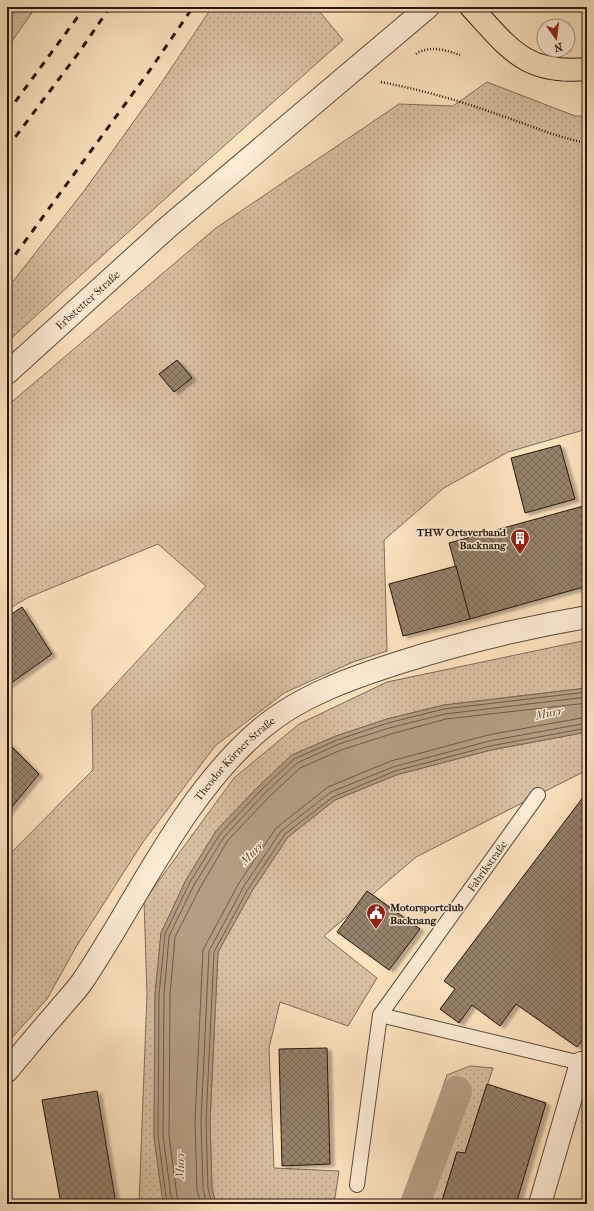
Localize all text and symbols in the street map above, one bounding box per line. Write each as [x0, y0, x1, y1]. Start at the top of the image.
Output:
north arrow [536, 18, 576, 58]
text: N [552, 40, 564, 55]
street label: Erbstetter Straße [53, 267, 123, 332]
place label: THW Ortsverband Backnang [416, 526, 507, 552]
building icon: THW Ortsverband Backnang [509, 527, 531, 555]
water label: Murr [533, 703, 566, 723]
street label: Theodor-Körner-Straße [192, 714, 278, 804]
water label: Murr [237, 837, 268, 868]
street label: Fabrikstraße [465, 838, 510, 894]
place label: Motorsportclub Backnang [389, 901, 464, 927]
public building icon: Motorsportclub Backnang [365, 902, 387, 930]
water label: Murr [173, 1149, 187, 1180]

